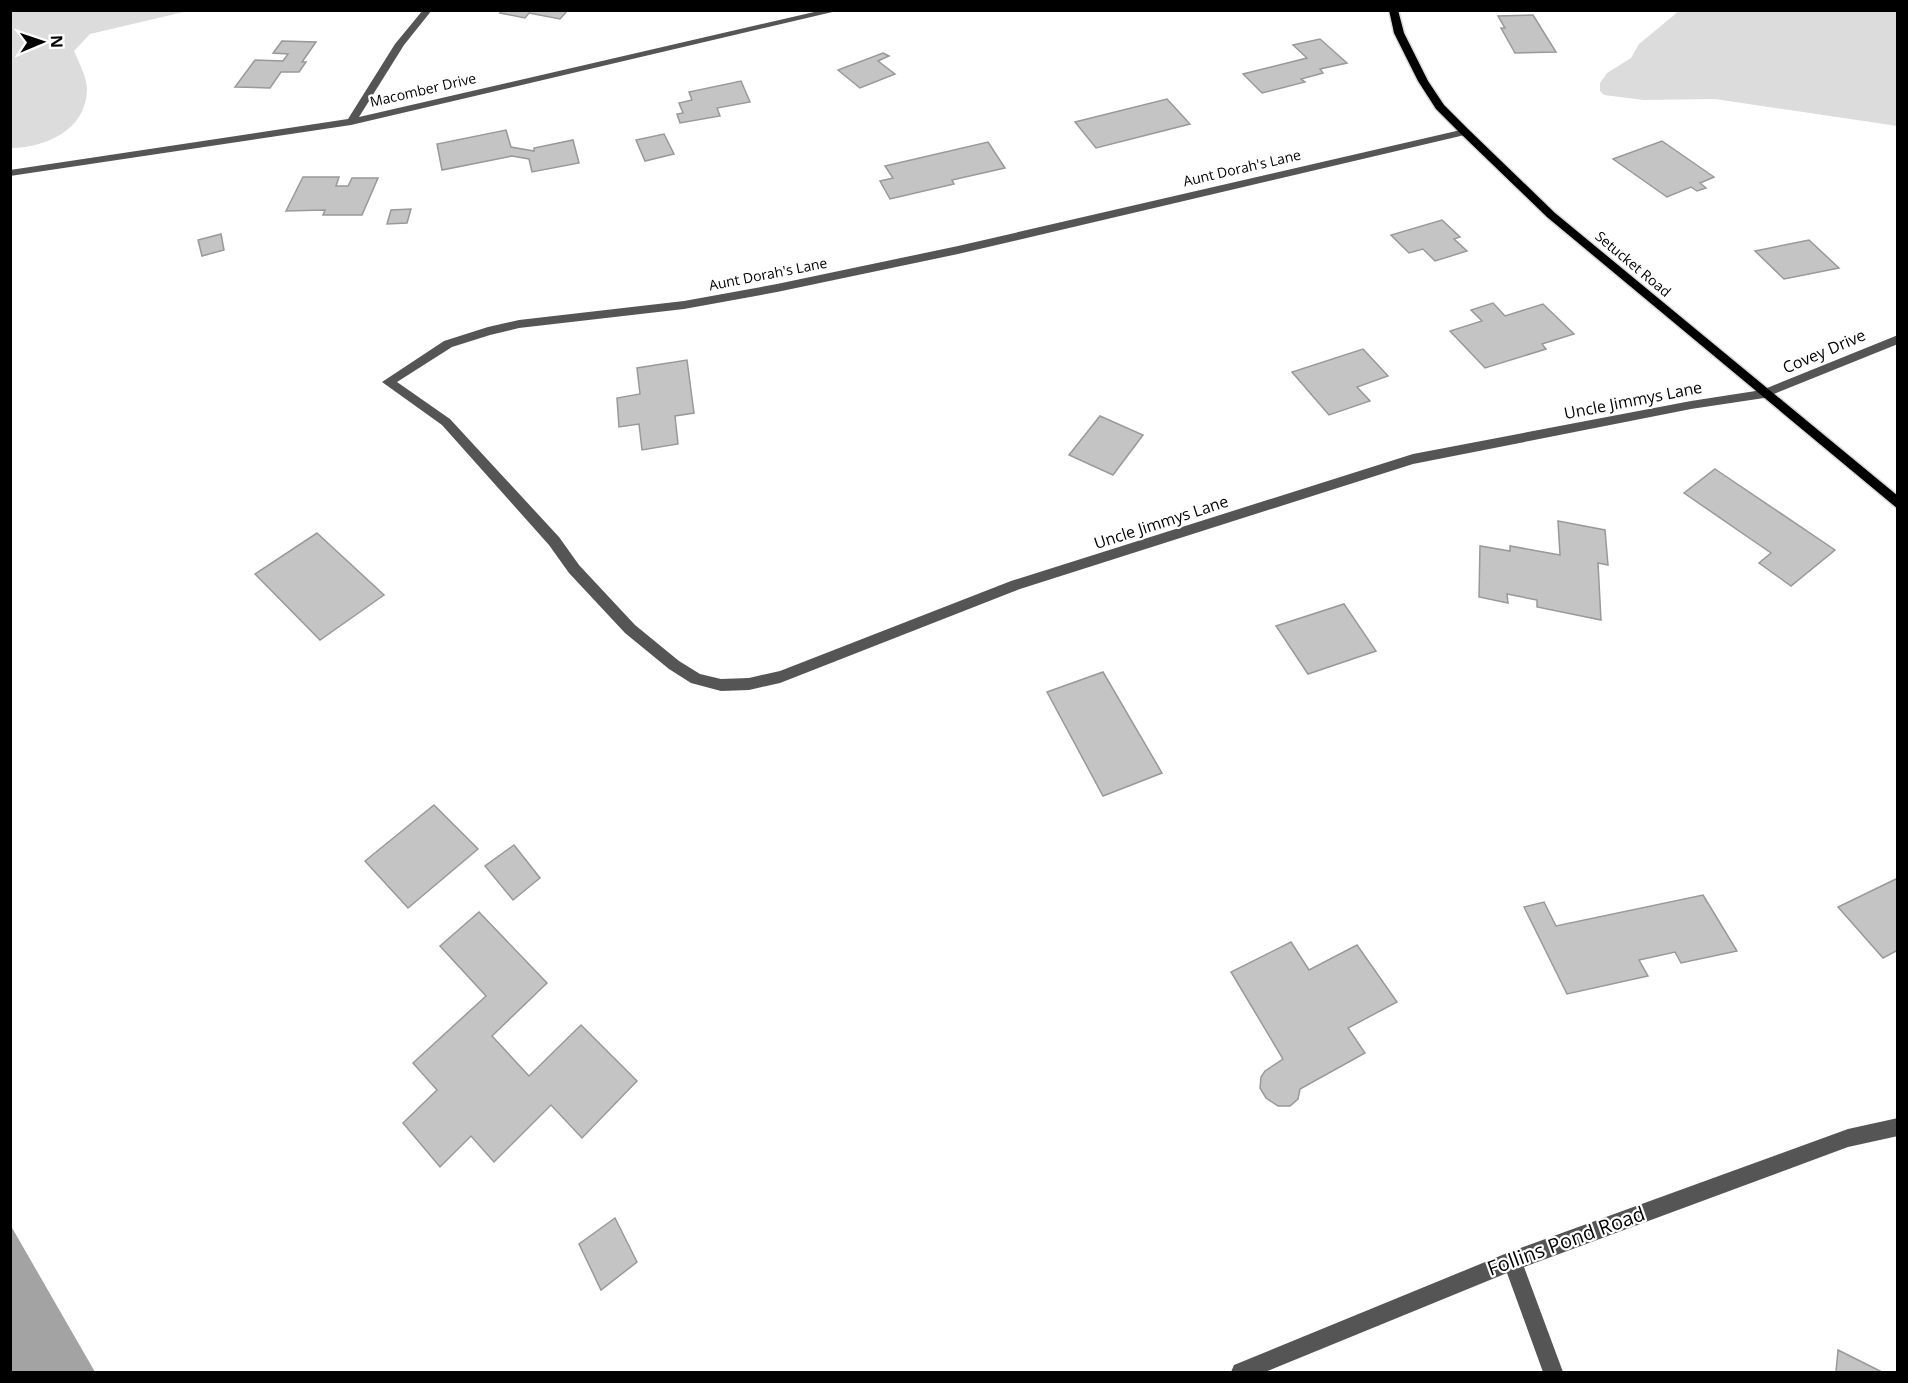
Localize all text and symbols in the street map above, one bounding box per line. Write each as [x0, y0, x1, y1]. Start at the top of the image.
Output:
north arrow [12, 12, 72, 72]
text: N [46, 35, 68, 48]
street label: Macomber Drive [368, 68, 478, 111]
street label: Aunt Dorah's Lane [1181, 145, 1303, 190]
street label: Setucket Road [1592, 226, 1675, 301]
street label: Aunt Dorah's Lane [707, 253, 829, 294]
street label: Covey Drive [1779, 324, 1869, 378]
street label: Uncle Jimmys Lane [1562, 376, 1704, 424]
street label: Uncle Jimmys Lane [1091, 490, 1231, 554]
street label: Follins Pond Road [1483, 1199, 1648, 1282]

